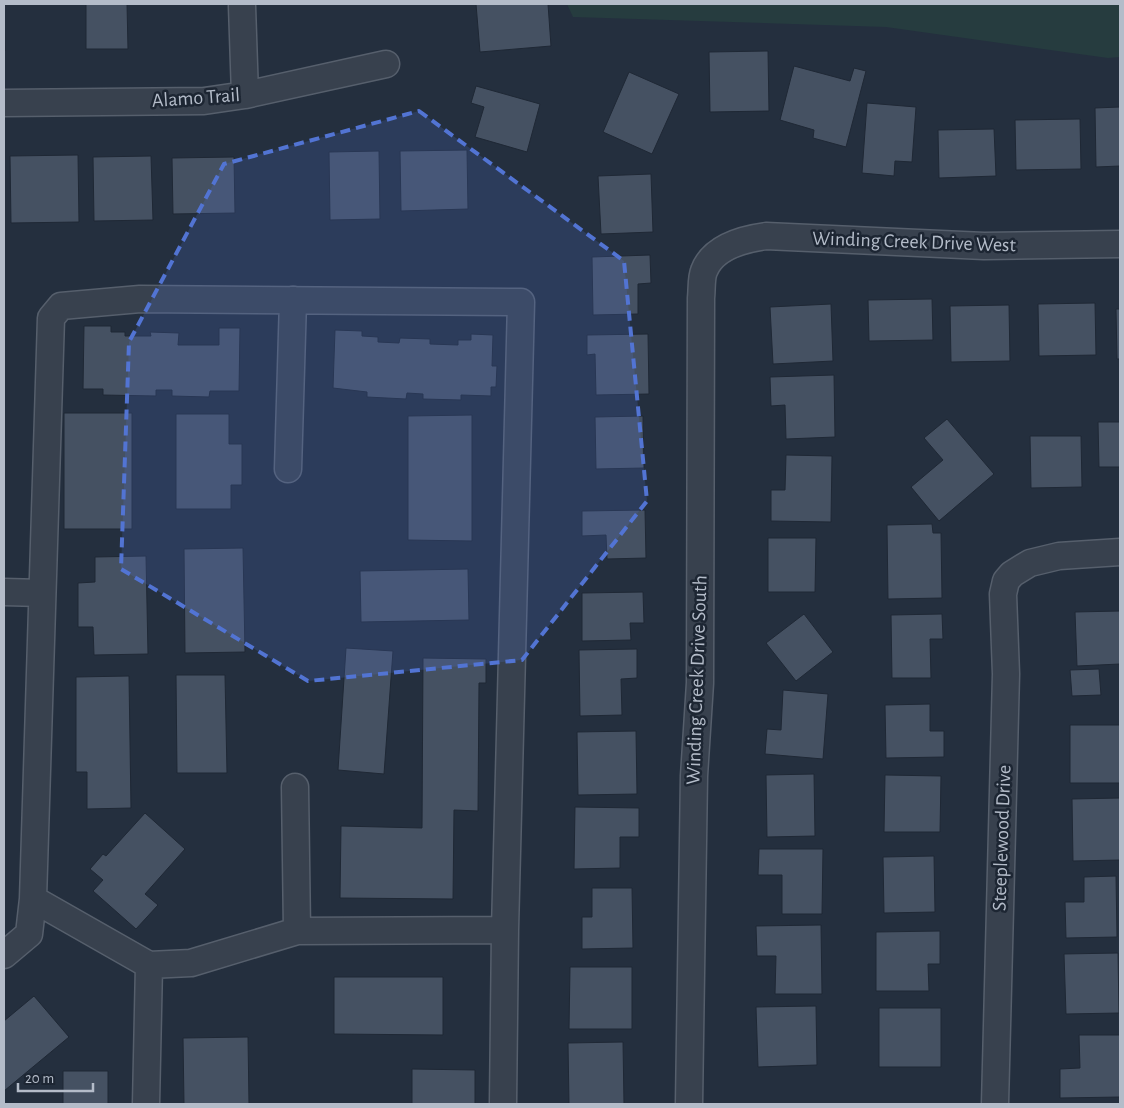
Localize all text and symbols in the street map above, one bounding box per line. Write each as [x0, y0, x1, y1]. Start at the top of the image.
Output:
street label: Alamo Trail [151, 85, 241, 111]
street label: Winding Creek Drive West [812, 228, 1017, 256]
street label: Winding Creek Drive South [683, 575, 711, 785]
street label: Steeplewood Drive [989, 764, 1015, 912]
scale bar [18, 1060, 92, 1092]
text: 20 m [25, 1071, 54, 1086]

